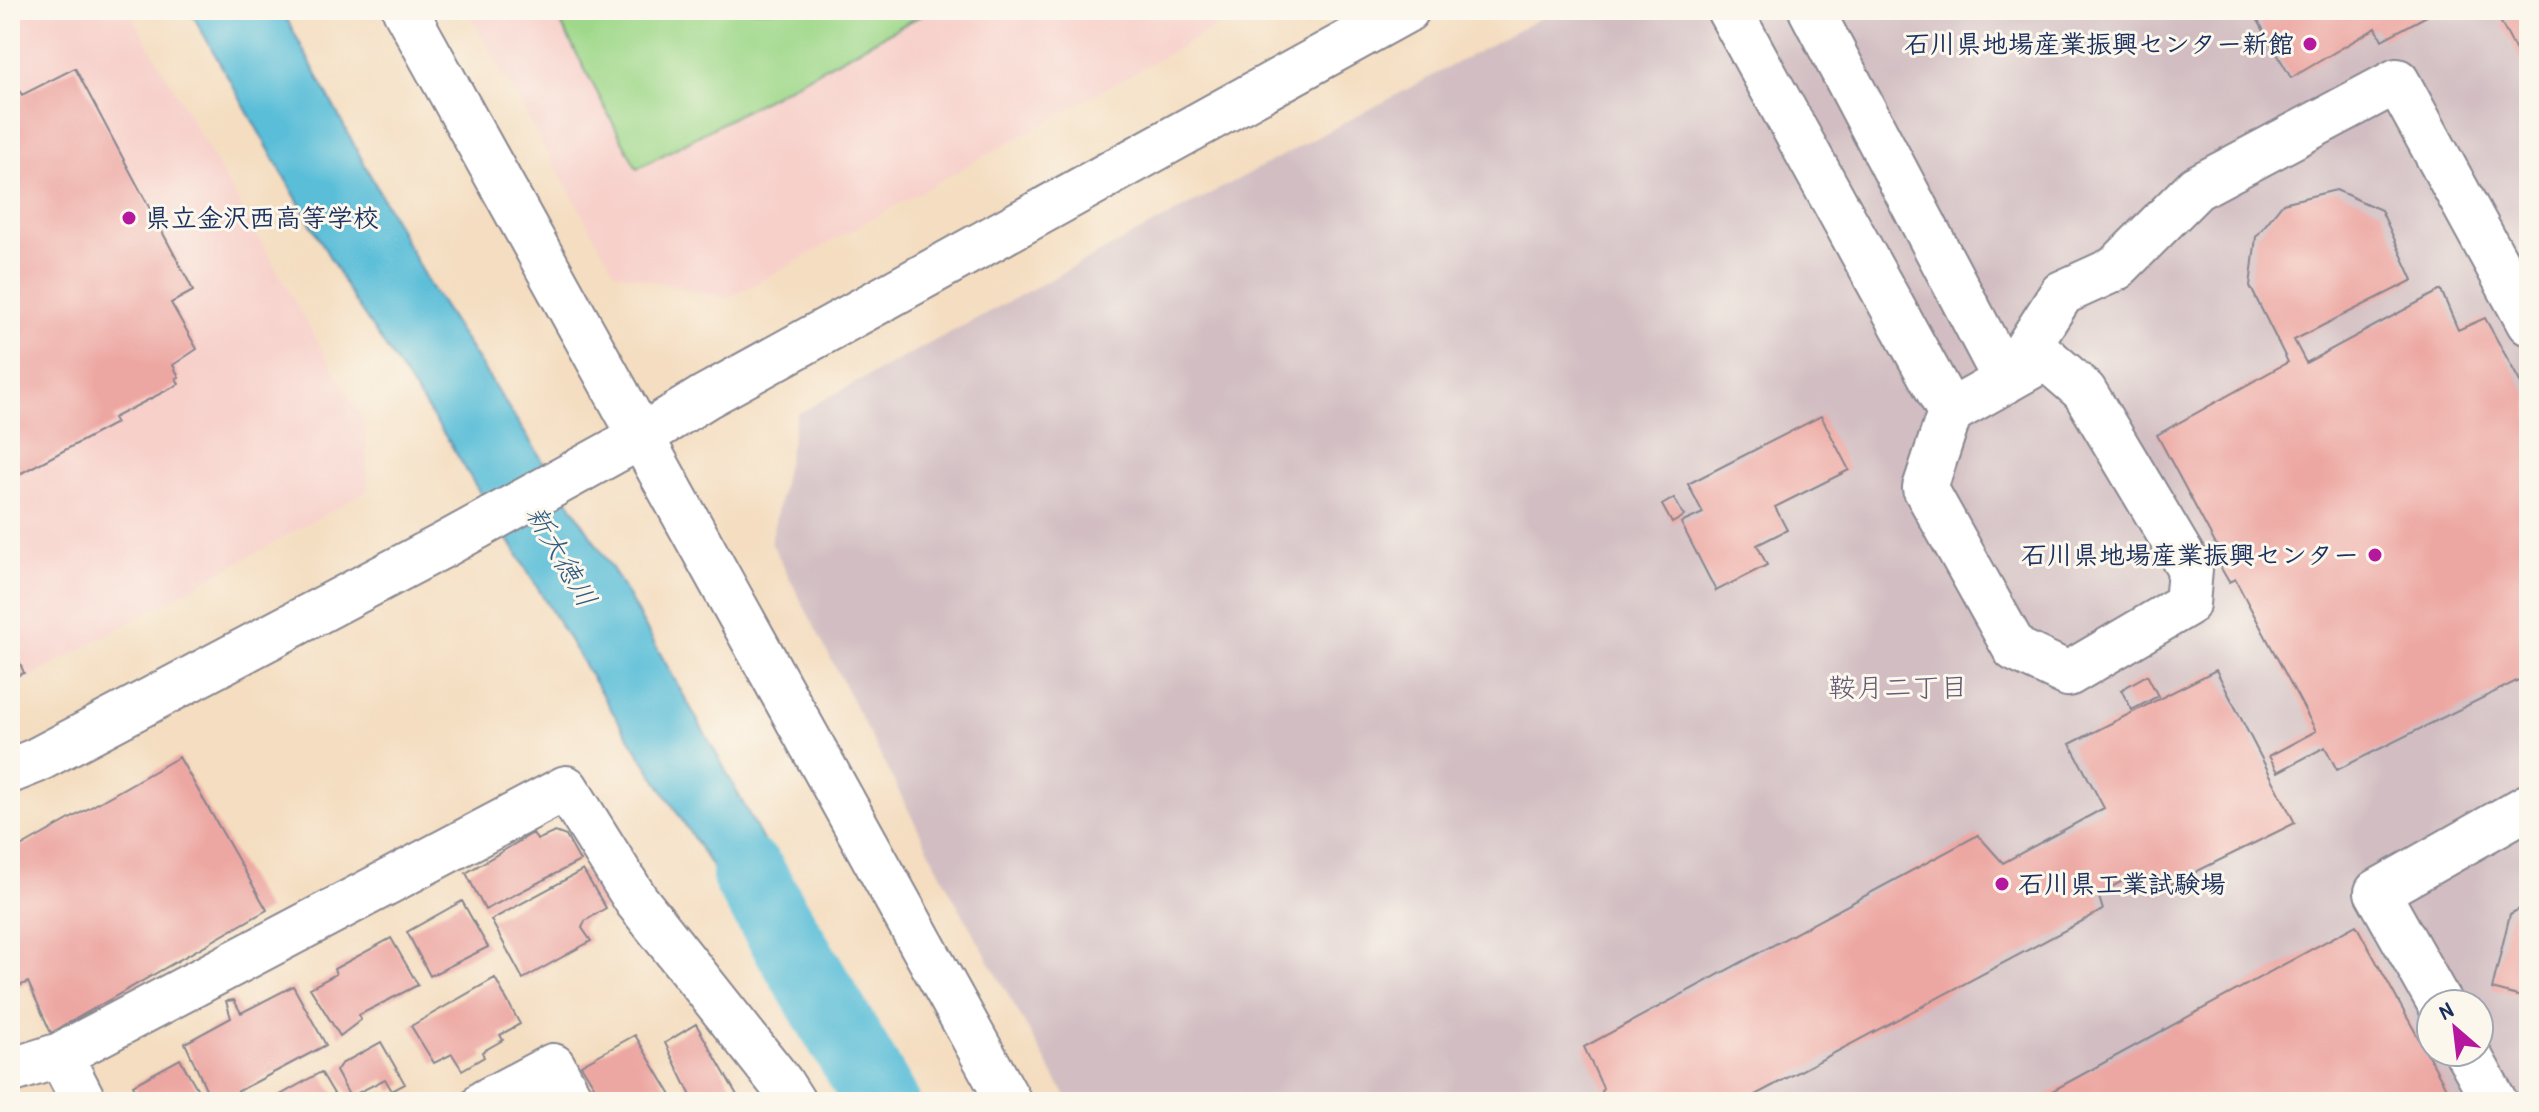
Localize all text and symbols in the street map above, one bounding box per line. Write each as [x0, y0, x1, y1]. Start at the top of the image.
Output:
place label: 石川県地場産業振興センター新館 [1904, 26, 2294, 61]
marker: 石川県地場産業振興センター新館 [2301, 35, 2319, 53]
place label: 県立金沢西高等学校 [145, 200, 379, 235]
marker: 県立金沢西高等学校 [120, 209, 138, 227]
water label: 新大徳川 [518, 498, 606, 614]
place label: 石川県地場産業振興センター [2021, 537, 2359, 572]
marker: 石川県地場産業振興センター [2366, 546, 2384, 564]
district label: 鞍月二丁目 [1828, 668, 1968, 706]
place label: 石川県工業試験場 [2018, 866, 2226, 901]
marker: 石川県工業試験場 [1993, 875, 2011, 893]
north arrow [2415, 988, 2495, 1068]
text: N [2433, 994, 2458, 1026]

